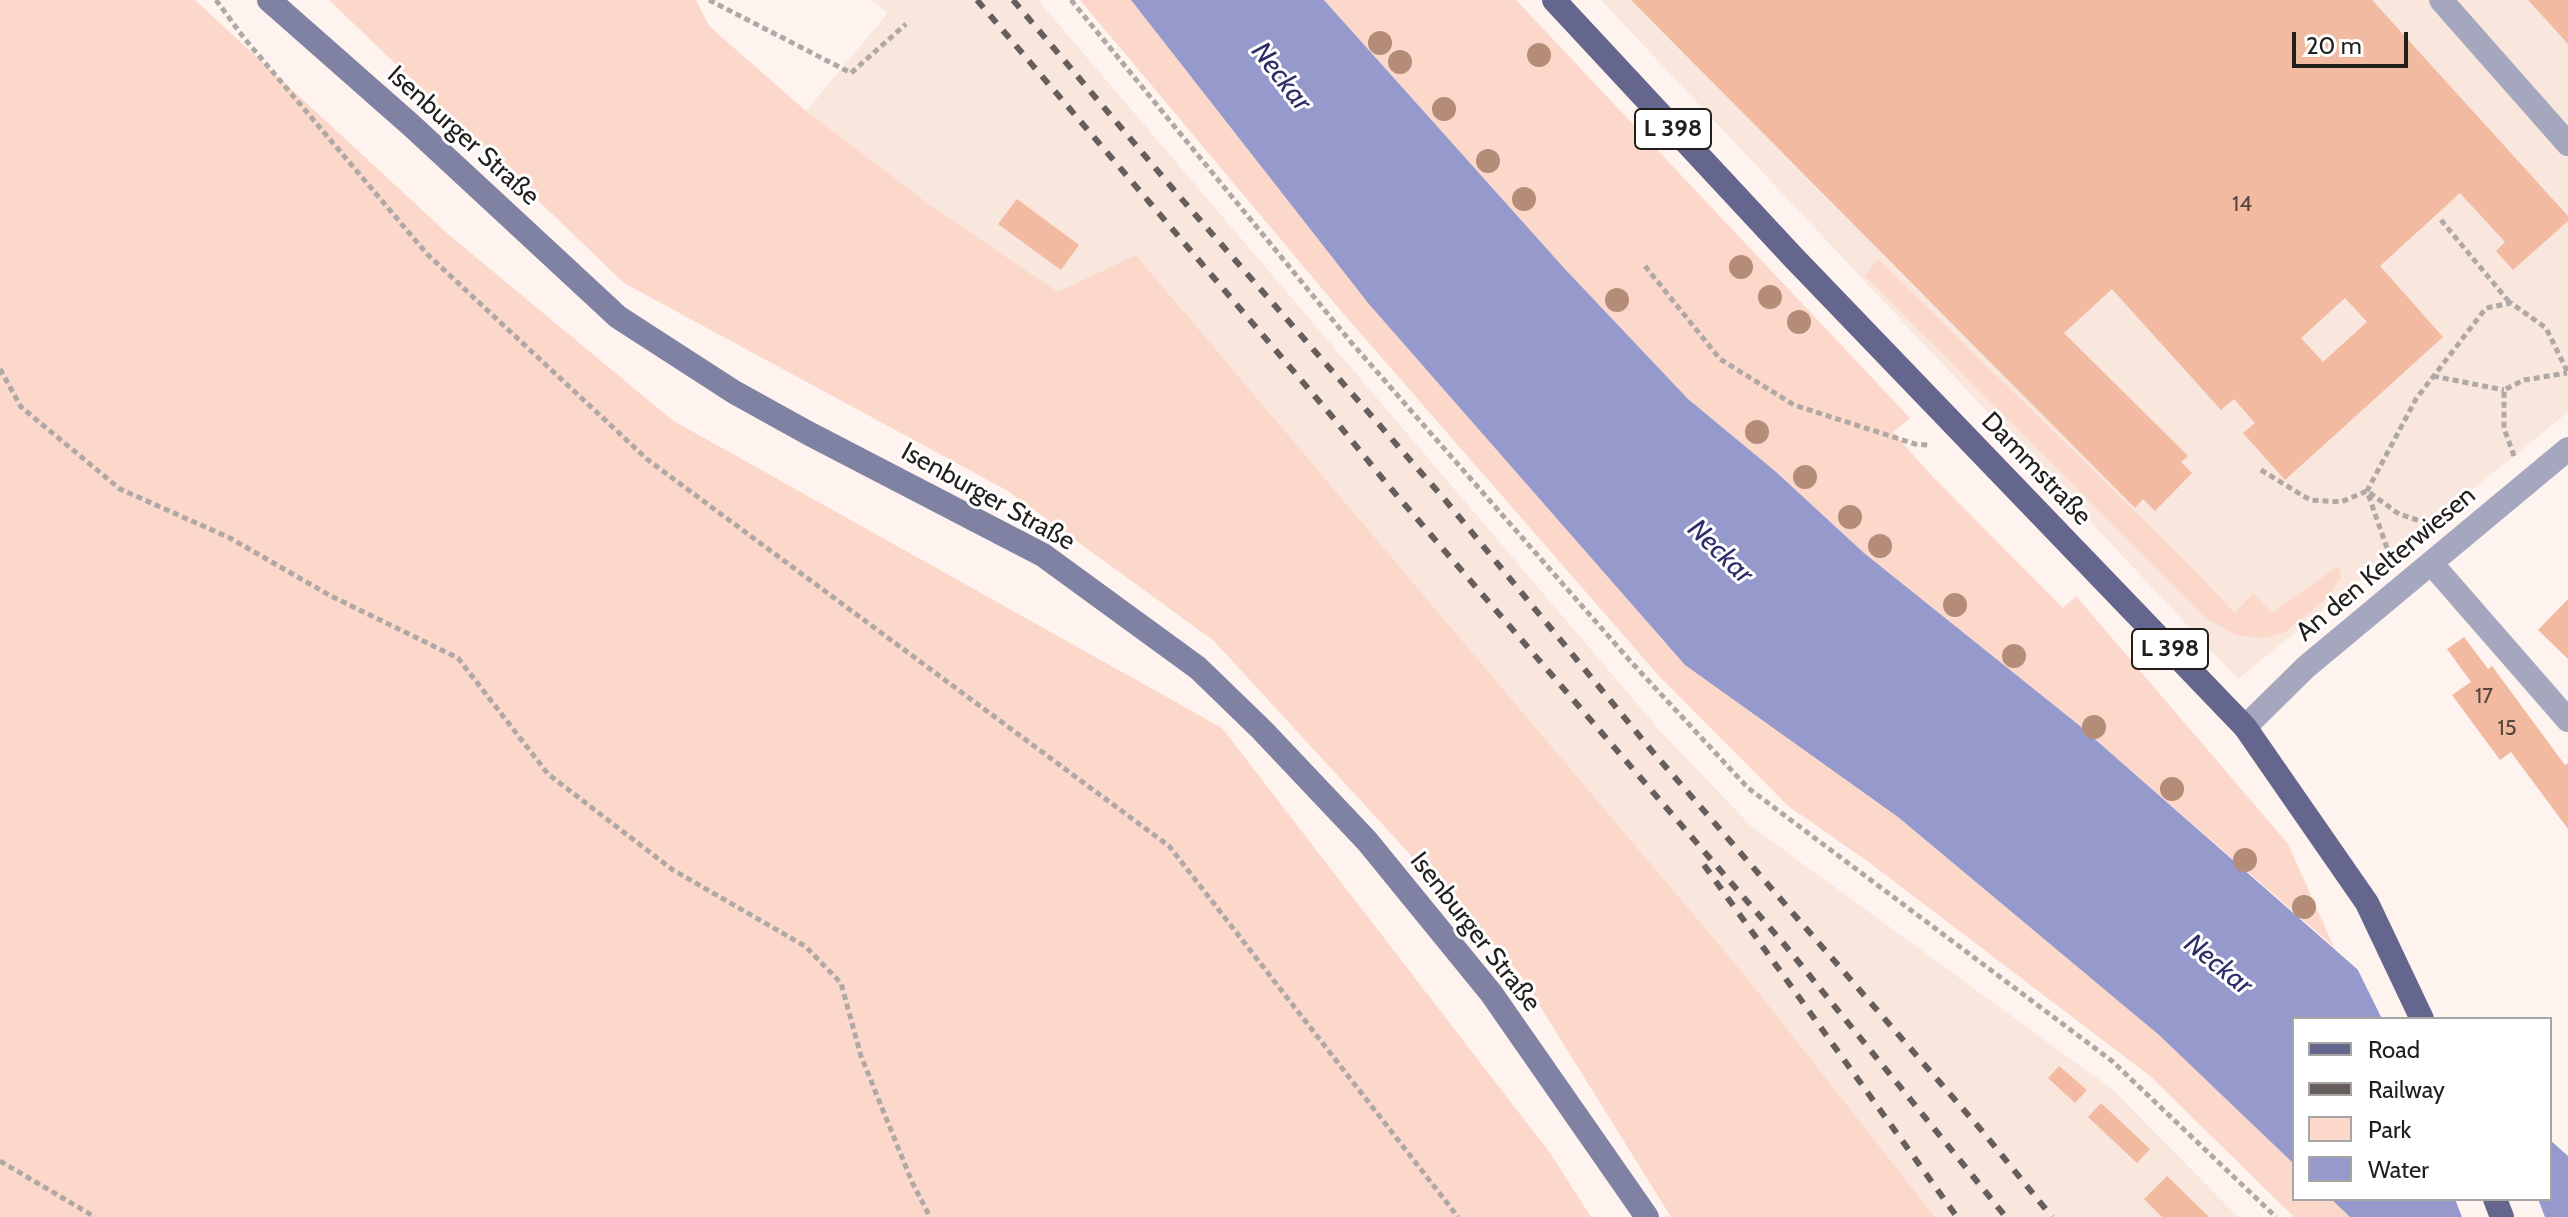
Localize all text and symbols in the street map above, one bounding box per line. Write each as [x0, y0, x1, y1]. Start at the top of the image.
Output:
scale bar [2296, 16, 2412, 66]
text: 20 m [2306, 31, 2362, 60]
water label: Neckar [1244, 36, 1318, 118]
street label: Isenburger Straße [381, 60, 545, 212]
road number: L 398 [1635, 109, 1711, 149]
house number: 14 [2232, 192, 2252, 218]
street label: Dammstraße [1974, 406, 2098, 532]
street label: Isenburger Straße [896, 436, 1080, 558]
street label: An den Kelterwiesen [2290, 480, 2482, 648]
water label: Neckar [1680, 513, 1760, 591]
road number: L 398 [2132, 629, 2208, 669]
house number: 17 [2475, 684, 2493, 710]
house number: 15 [2497, 716, 2517, 742]
street label: Isenburger Straße [1403, 846, 1547, 1018]
water label: Neckar [2177, 927, 2259, 1003]
legend [2292, 1017, 2552, 1201]
text: Road [2368, 1035, 2420, 1064]
text: Railway [2368, 1075, 2445, 1104]
text: Park [2368, 1115, 2411, 1144]
text: Water [2368, 1155, 2429, 1184]

